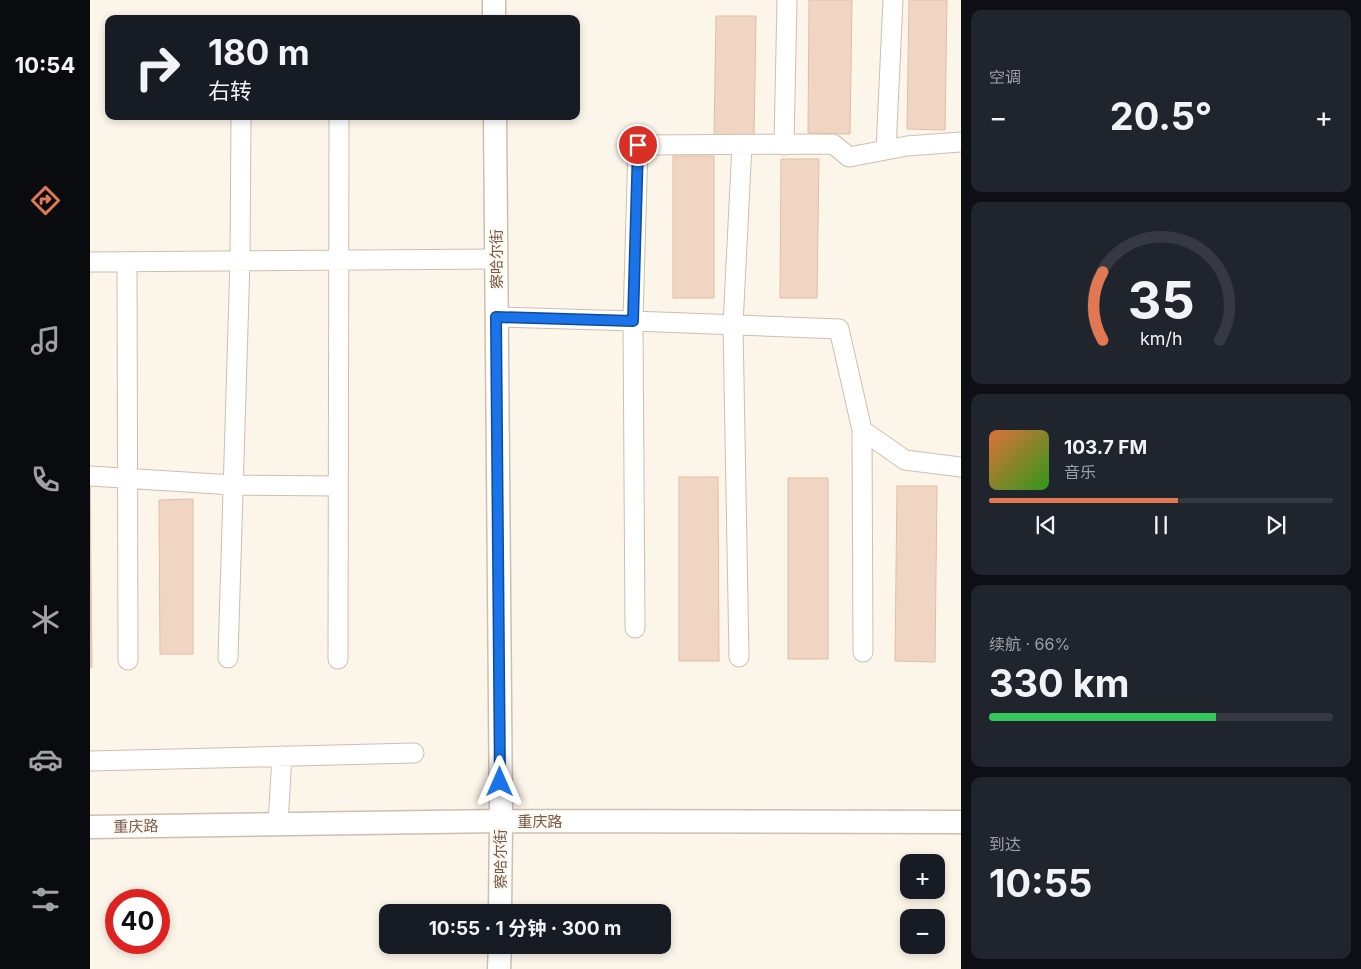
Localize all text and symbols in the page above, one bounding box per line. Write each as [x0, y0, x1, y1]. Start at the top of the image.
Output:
text: 180 m [208, 31, 310, 73]
icon: right [125, 35, 190, 100]
text: 10:54 [15, 52, 75, 78]
text: 空调 [989, 67, 1021, 87]
text: 右转 [208, 78, 252, 104]
text: 20.5° [1110, 93, 1212, 139]
text: − [989, 100, 1008, 134]
text: + [1314, 100, 1333, 134]
pin [617, 124, 659, 166]
icon: arrive [624, 131, 652, 159]
icon: directions [28, 183, 63, 218]
street label: 察哈尔街 [487, 229, 506, 289]
text: 35 [1128, 269, 1194, 332]
icon: music [28, 323, 63, 358]
text: km/h [1140, 328, 1182, 349]
text: 103.7 FM [1064, 436, 1147, 459]
icon: phone [28, 462, 63, 497]
text: 音乐 [1064, 462, 1096, 482]
icon: previous [1032, 511, 1060, 539]
icon: pause [1147, 511, 1175, 539]
icon: next [1262, 511, 1290, 539]
icon: climate [28, 602, 63, 637]
text: 续航 · 66% [989, 634, 1070, 654]
text: 330 km [989, 660, 1129, 706]
icon: car [28, 742, 63, 777]
position arrow [473, 755, 525, 807]
street label: 重庆路 [517, 812, 563, 831]
street label: 重庆路 [113, 816, 159, 836]
street label: 察哈尔街 [491, 829, 510, 889]
text: 到达 [989, 834, 1021, 854]
map controls [900, 854, 945, 954]
button: + [900, 854, 945, 899]
text: 10:55 [989, 860, 1092, 906]
icon: filters [28, 882, 63, 917]
speed limit sign: 40 [105, 889, 170, 954]
button: − [900, 909, 945, 954]
text: 10:55 · 1 分钟 · 300 m [429, 917, 621, 940]

